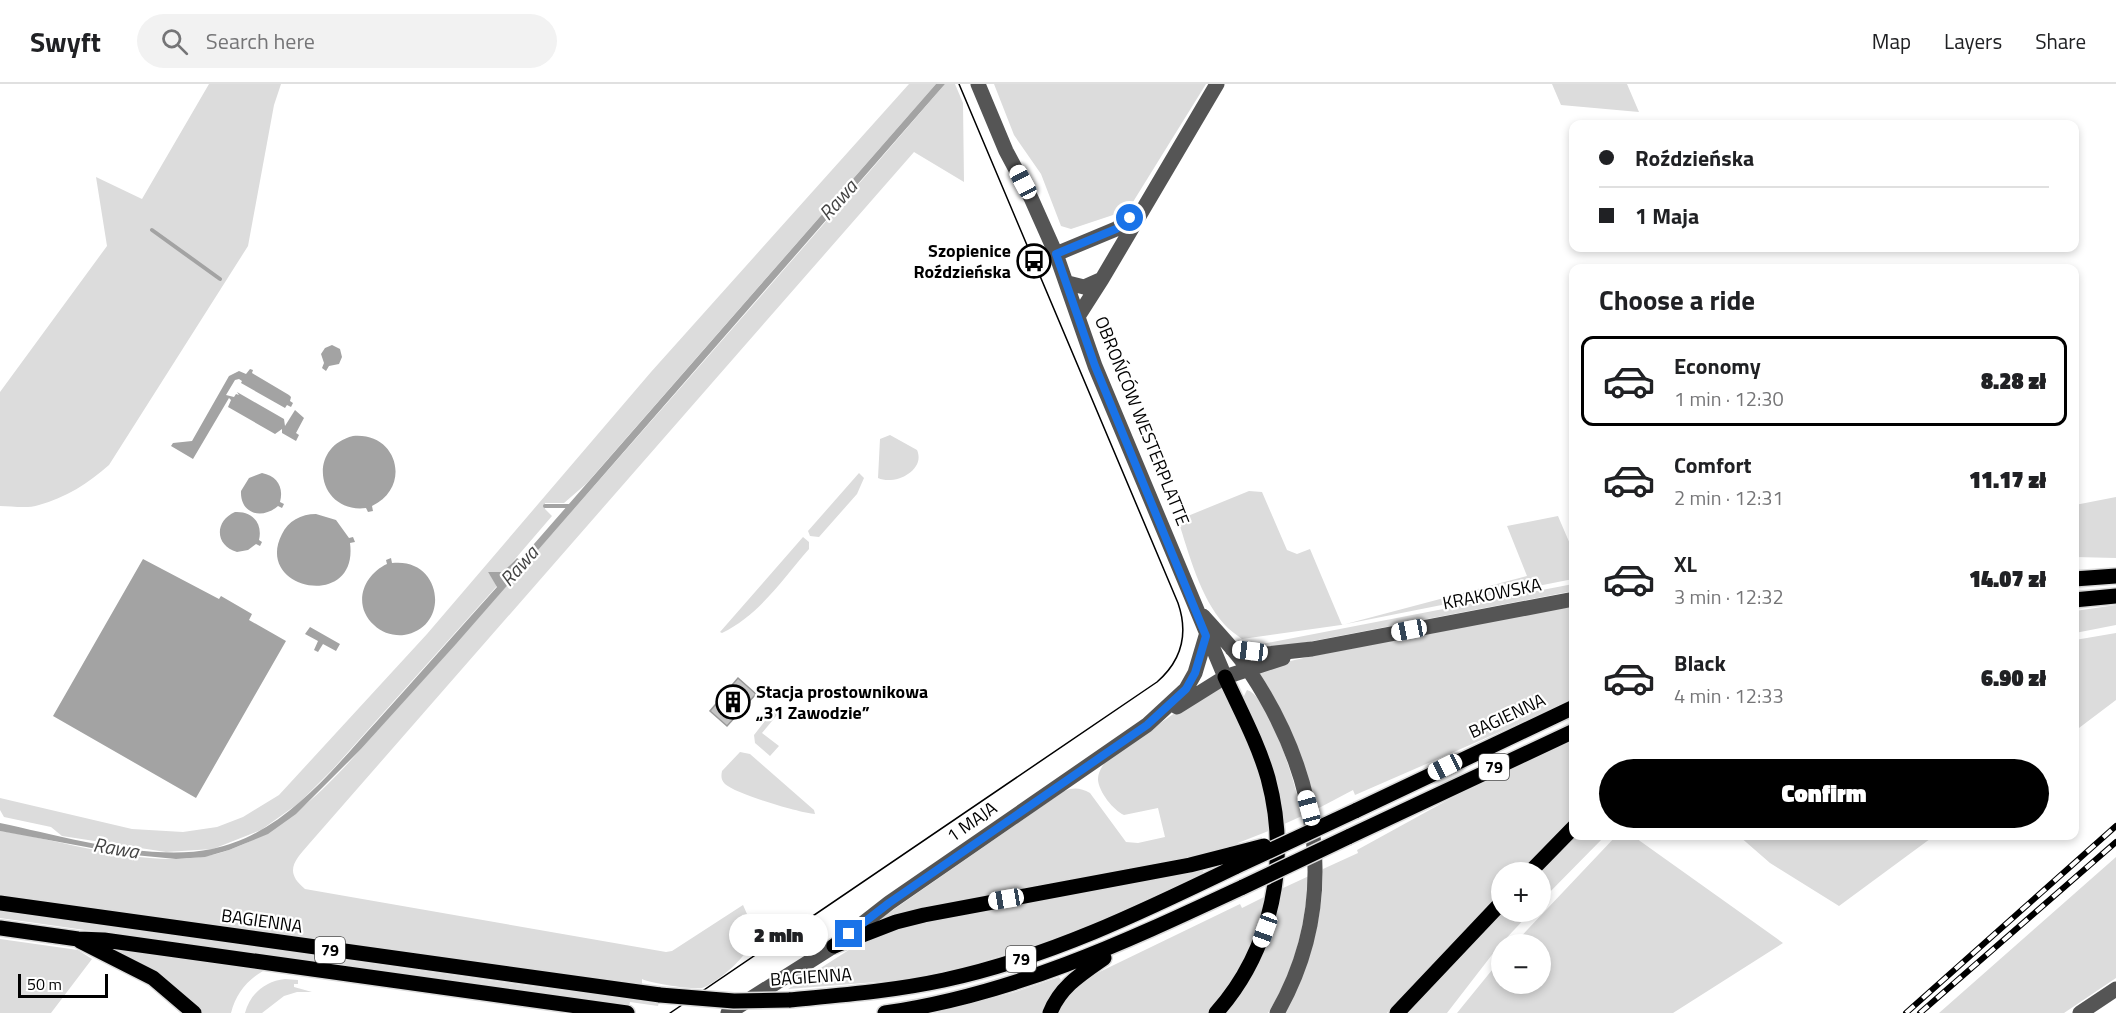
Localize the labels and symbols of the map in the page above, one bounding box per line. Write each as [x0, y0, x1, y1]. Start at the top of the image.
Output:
car [1007, 162, 1039, 202]
water label: Rawa [811, 172, 865, 227]
route start [1116, 204, 1143, 231]
place label: Szopienice Roździeńska [913, 237, 1011, 285]
bus stop icon: Szopienice Roździeńska [1016, 243, 1052, 279]
street label: OBROŃCÓW WESTERPLATTE [1088, 312, 1197, 530]
water label: Rawa [492, 538, 546, 593]
street label: KRAKOWSKA [1440, 571, 1544, 616]
car [1390, 618, 1428, 642]
car [1231, 640, 1269, 662]
place label: Stacja prostownikowa „31 Zawodzie” [755, 678, 928, 726]
building icon: Stacja prostownikowa „31 Zawodzie” [715, 684, 751, 720]
street label: BAGIENNA [1464, 686, 1550, 745]
car [1425, 751, 1465, 783]
road number: 79 [1479, 754, 1509, 780]
car [1296, 788, 1322, 828]
street label: 1 MAJA [941, 794, 1003, 849]
water label: Rawa [91, 829, 142, 867]
car [987, 887, 1025, 911]
street label: BAGIENNA [220, 901, 305, 940]
car [1250, 910, 1280, 950]
callout: 2 min [729, 913, 828, 955]
route end [835, 920, 862, 947]
road number: 79 [315, 937, 345, 963]
road number: 79 [1006, 946, 1036, 972]
street label: BAGIENNA [769, 960, 853, 993]
scale bar [18, 971, 108, 998]

